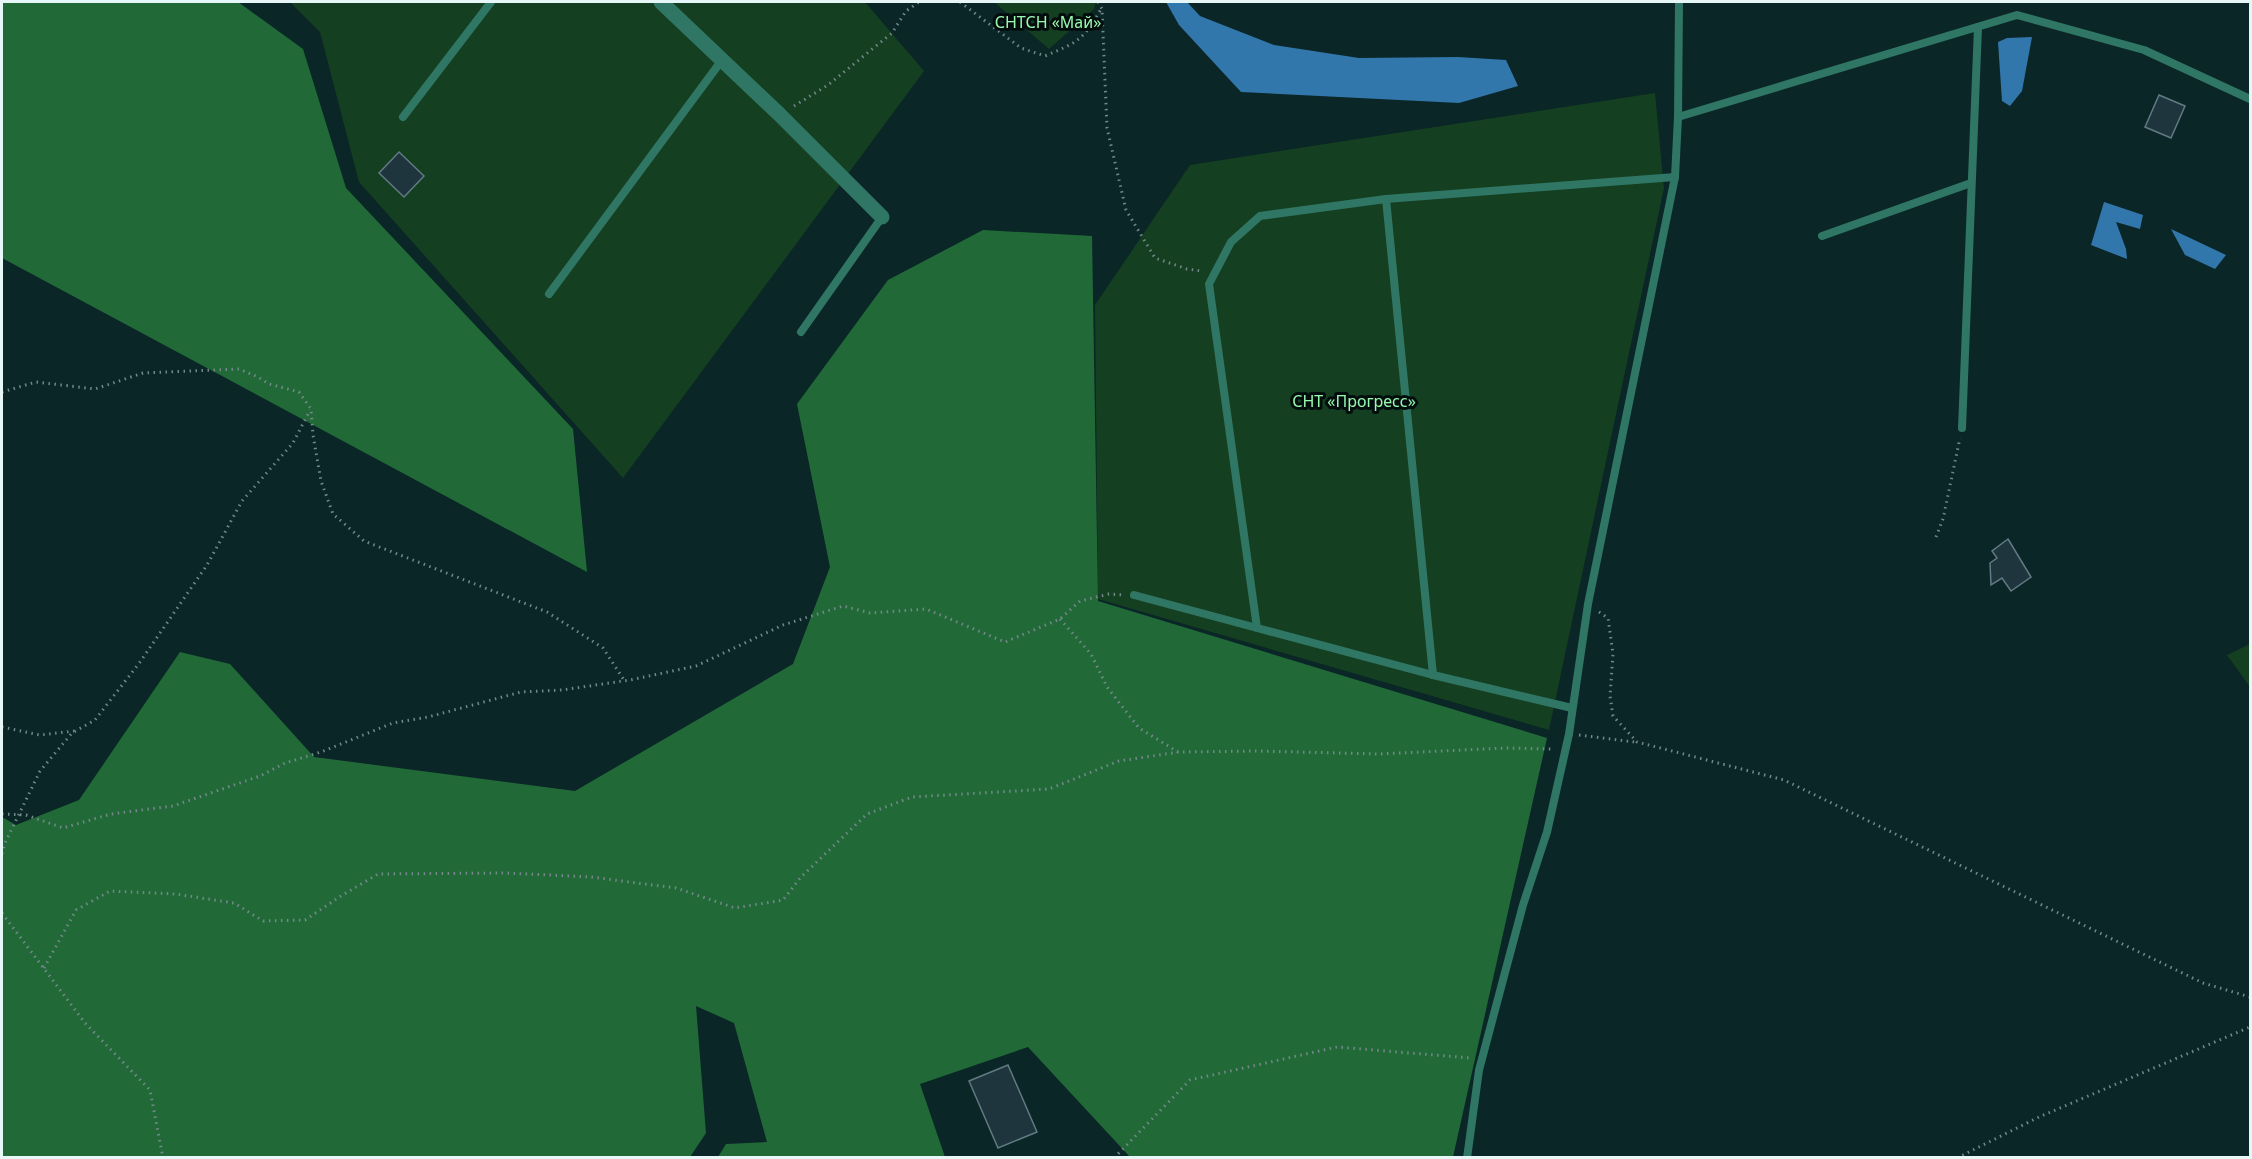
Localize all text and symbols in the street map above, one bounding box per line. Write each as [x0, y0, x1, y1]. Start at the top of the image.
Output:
park label: СНТСН «Май» [995, 11, 1101, 33]
park label: СНТ «Прогресс» [1292, 390, 1416, 412]

